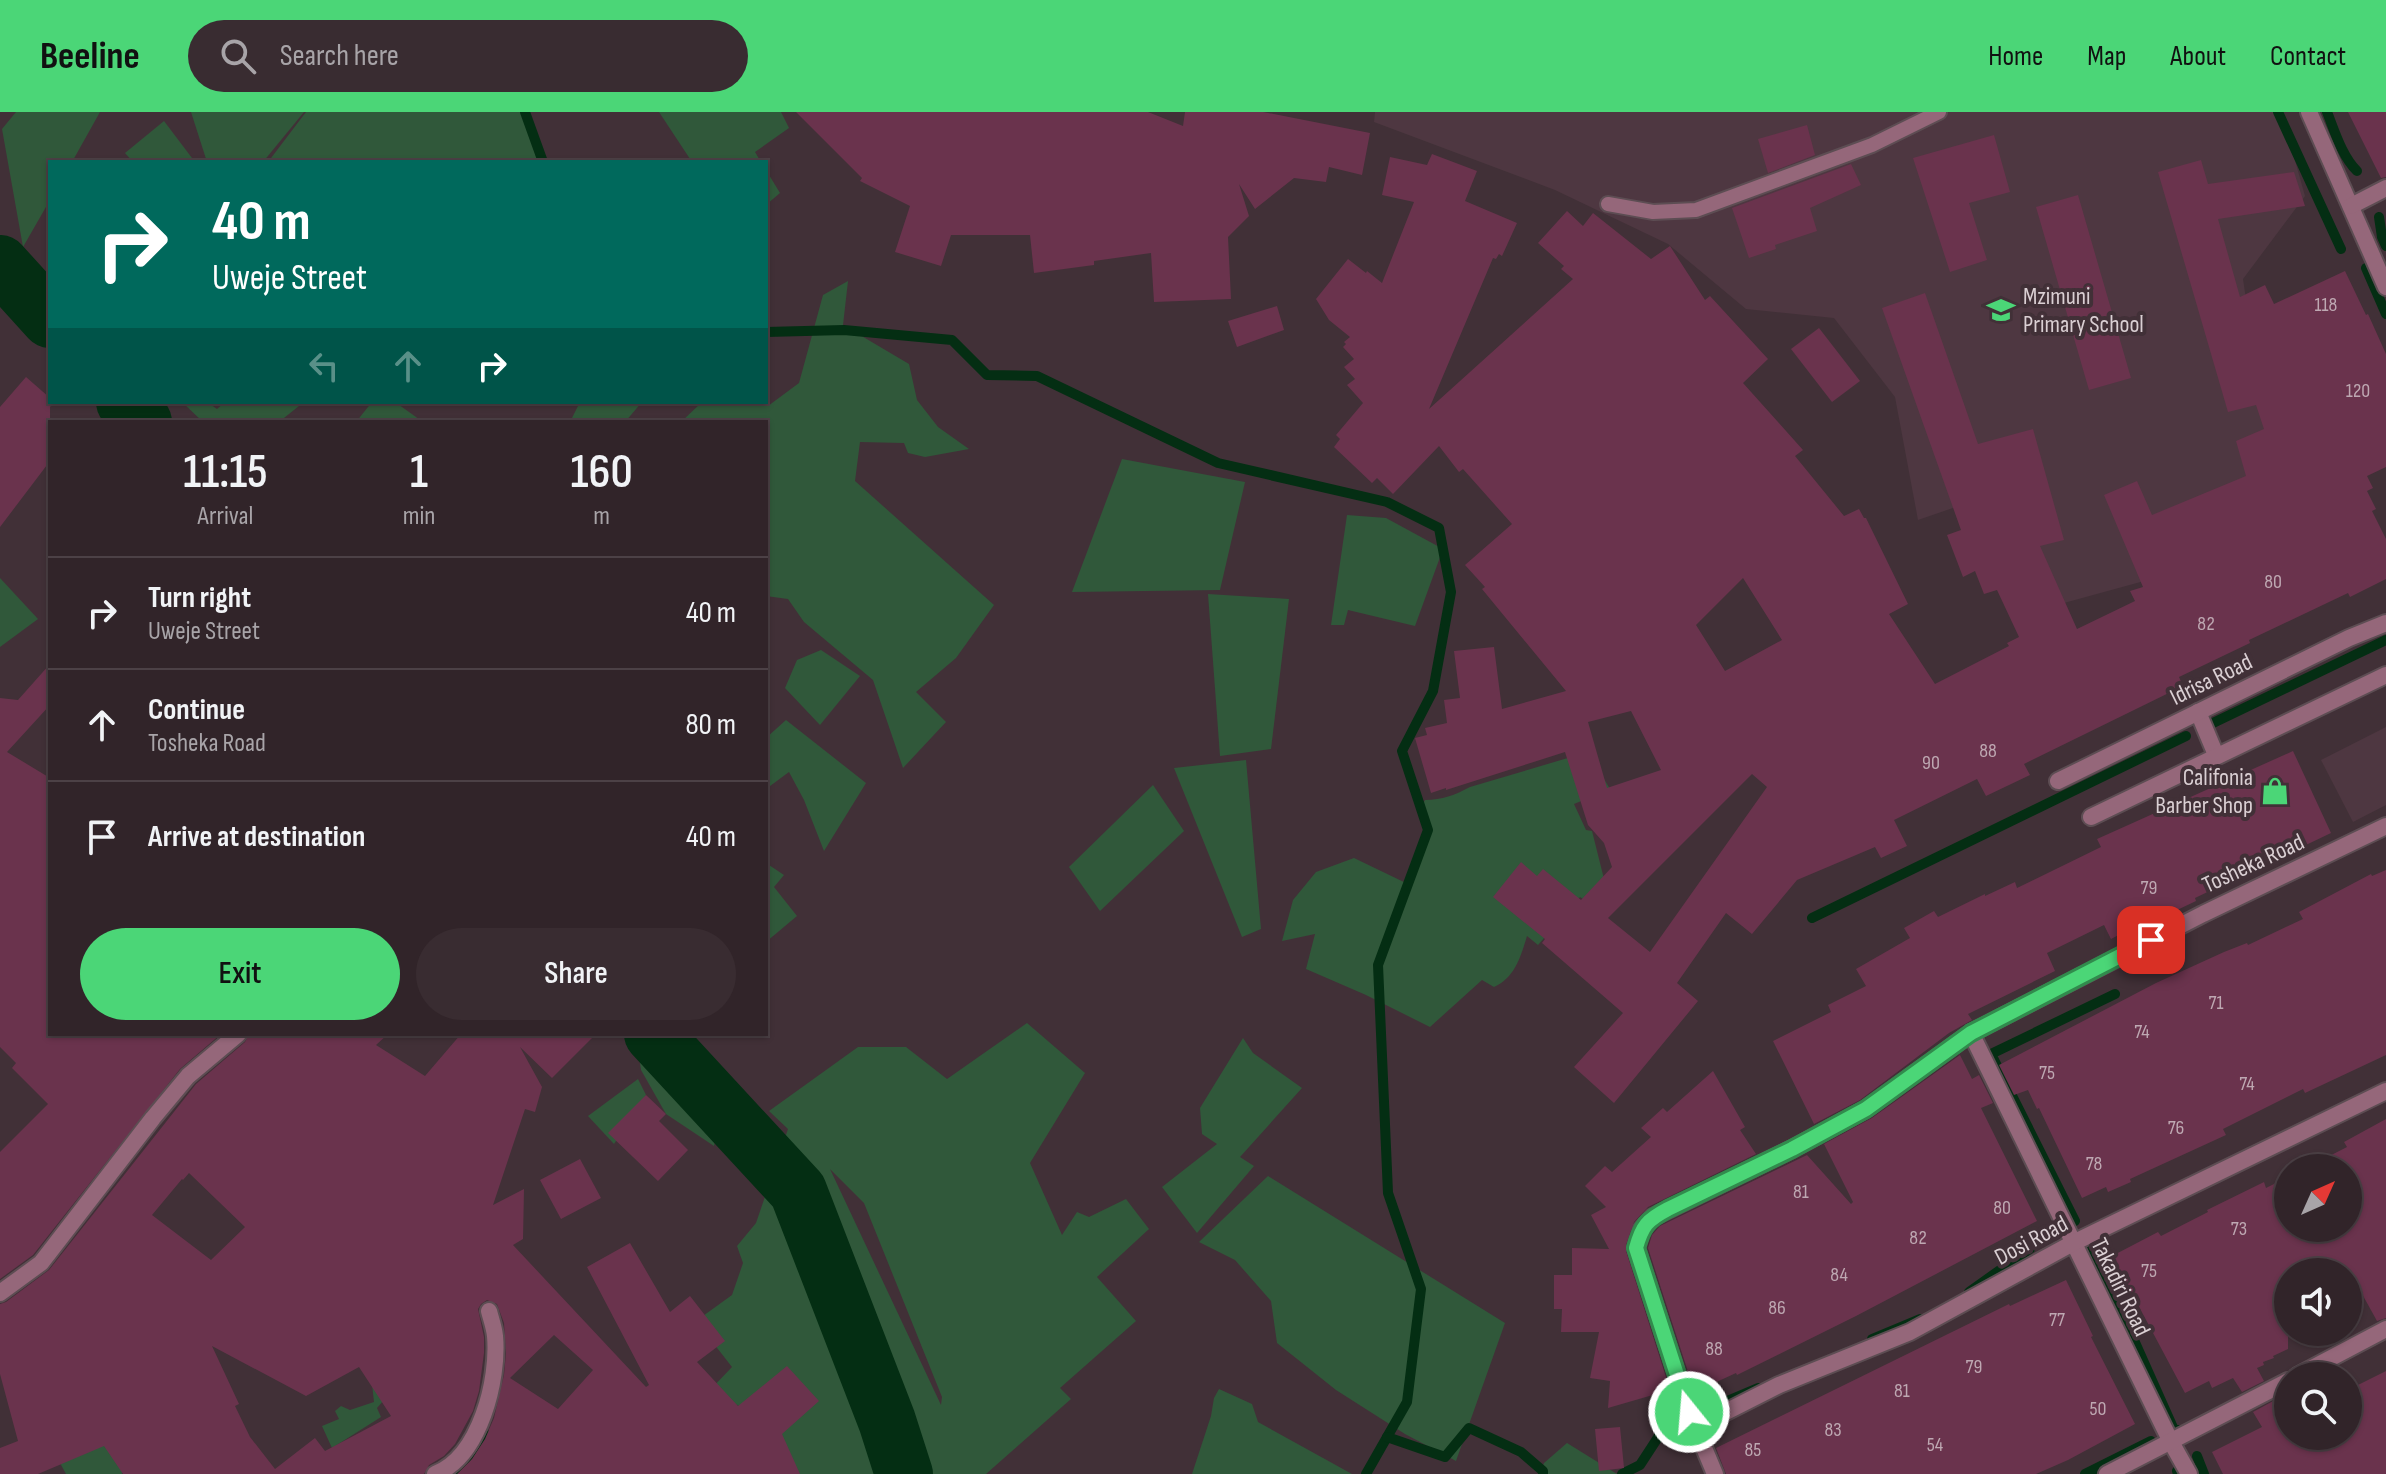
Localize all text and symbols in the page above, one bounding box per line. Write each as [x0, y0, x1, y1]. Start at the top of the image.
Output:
search box [188, 20, 748, 92]
text: Beeline [40, 34, 140, 79]
icon: search [216, 34, 260, 78]
text: Search here [280, 38, 399, 74]
text: Home [1988, 40, 2043, 73]
text: Map [2087, 40, 2126, 73]
text: About [2170, 40, 2226, 73]
text: Contact [2270, 40, 2346, 73]
text: 40 m [212, 189, 311, 256]
icon: right [80, 192, 184, 296]
text: Uweje Street [212, 257, 367, 300]
place label: Mzimuni Primary School [2023, 282, 2144, 339]
house number: 118 [2315, 293, 2337, 317]
school or university icon: Mzimuni Primary School [1986, 295, 2016, 325]
icon: left [302, 344, 346, 388]
icon: ahead [386, 344, 430, 388]
icon: right [470, 344, 514, 388]
house number: 120 [2346, 379, 2370, 403]
text: 11:15 [183, 444, 267, 501]
text: 1 [410, 444, 428, 501]
text: 160 [571, 444, 633, 501]
text: Arrival [197, 501, 253, 532]
text: min [403, 501, 435, 532]
text: m [593, 501, 610, 532]
house number: 80 [2264, 570, 2282, 594]
text: Turn right [148, 580, 251, 616]
icon: right [80, 591, 124, 635]
text: 40 m [686, 595, 736, 631]
house number: 82 [2197, 612, 2215, 636]
text: Uweje Street [148, 616, 260, 647]
street label: Idrisa Road [2165, 647, 2257, 712]
text: Continue [148, 692, 245, 728]
icon: ahead [80, 703, 124, 747]
text: 80 m [685, 707, 736, 743]
text: Tosheka Road [148, 728, 266, 759]
house number: 88 [1979, 739, 1997, 763]
house number: 90 [1922, 751, 1940, 775]
place label: Califonia Barber Shop [2155, 763, 2253, 820]
shop icon: Califonia Barber Shop [2260, 776, 2290, 806]
icon: arrive [80, 815, 124, 859]
text: Arrive at destination [148, 819, 365, 855]
text: 40 m [686, 819, 736, 855]
street label: Tosheka Road [2198, 827, 2309, 900]
house number: 79 [2141, 876, 2157, 900]
pin [2117, 906, 2185, 974]
icon: arrive [2129, 918, 2173, 962]
button: Exit [80, 928, 400, 1020]
button: Share [416, 928, 736, 1020]
house number: 71 [2208, 991, 2224, 1015]
house number: 74 [2134, 1020, 2150, 1044]
house number: 75 [2039, 1061, 2055, 1085]
house number: 74 [2239, 1072, 2255, 1096]
house number: 76 [2168, 1116, 2184, 1140]
house number: 78 [2086, 1152, 2102, 1176]
north arrow [2274, 1154, 2362, 1242]
map controls [2274, 1154, 2362, 1450]
house number: 81 [1793, 1180, 1809, 1204]
house number: 80 [1993, 1196, 2011, 1220]
street label: Dosi Road [1990, 1209, 2073, 1272]
house number: 73 [2231, 1217, 2247, 1241]
house number: 82 [1909, 1226, 1927, 1250]
street label: Takadiri Road [2084, 1233, 2157, 1341]
button: sound [2274, 1258, 2362, 1346]
house number: 75 [2141, 1259, 2157, 1283]
house number: 84 [1830, 1263, 1848, 1287]
house number: 86 [1768, 1296, 1786, 1320]
house number: 77 [2049, 1308, 2065, 1332]
house number: 88 [1705, 1337, 1723, 1361]
house number: 79 [1966, 1355, 1982, 1379]
button: search [2274, 1362, 2362, 1450]
position arrow [1647, 1370, 1731, 1454]
house number: 81 [1894, 1379, 1910, 1403]
house number: 50 [2090, 1397, 2106, 1421]
house number: 83 [1824, 1418, 1842, 1442]
house number: 54 [1927, 1433, 1943, 1457]
house number: 85 [1745, 1438, 1761, 1462]

